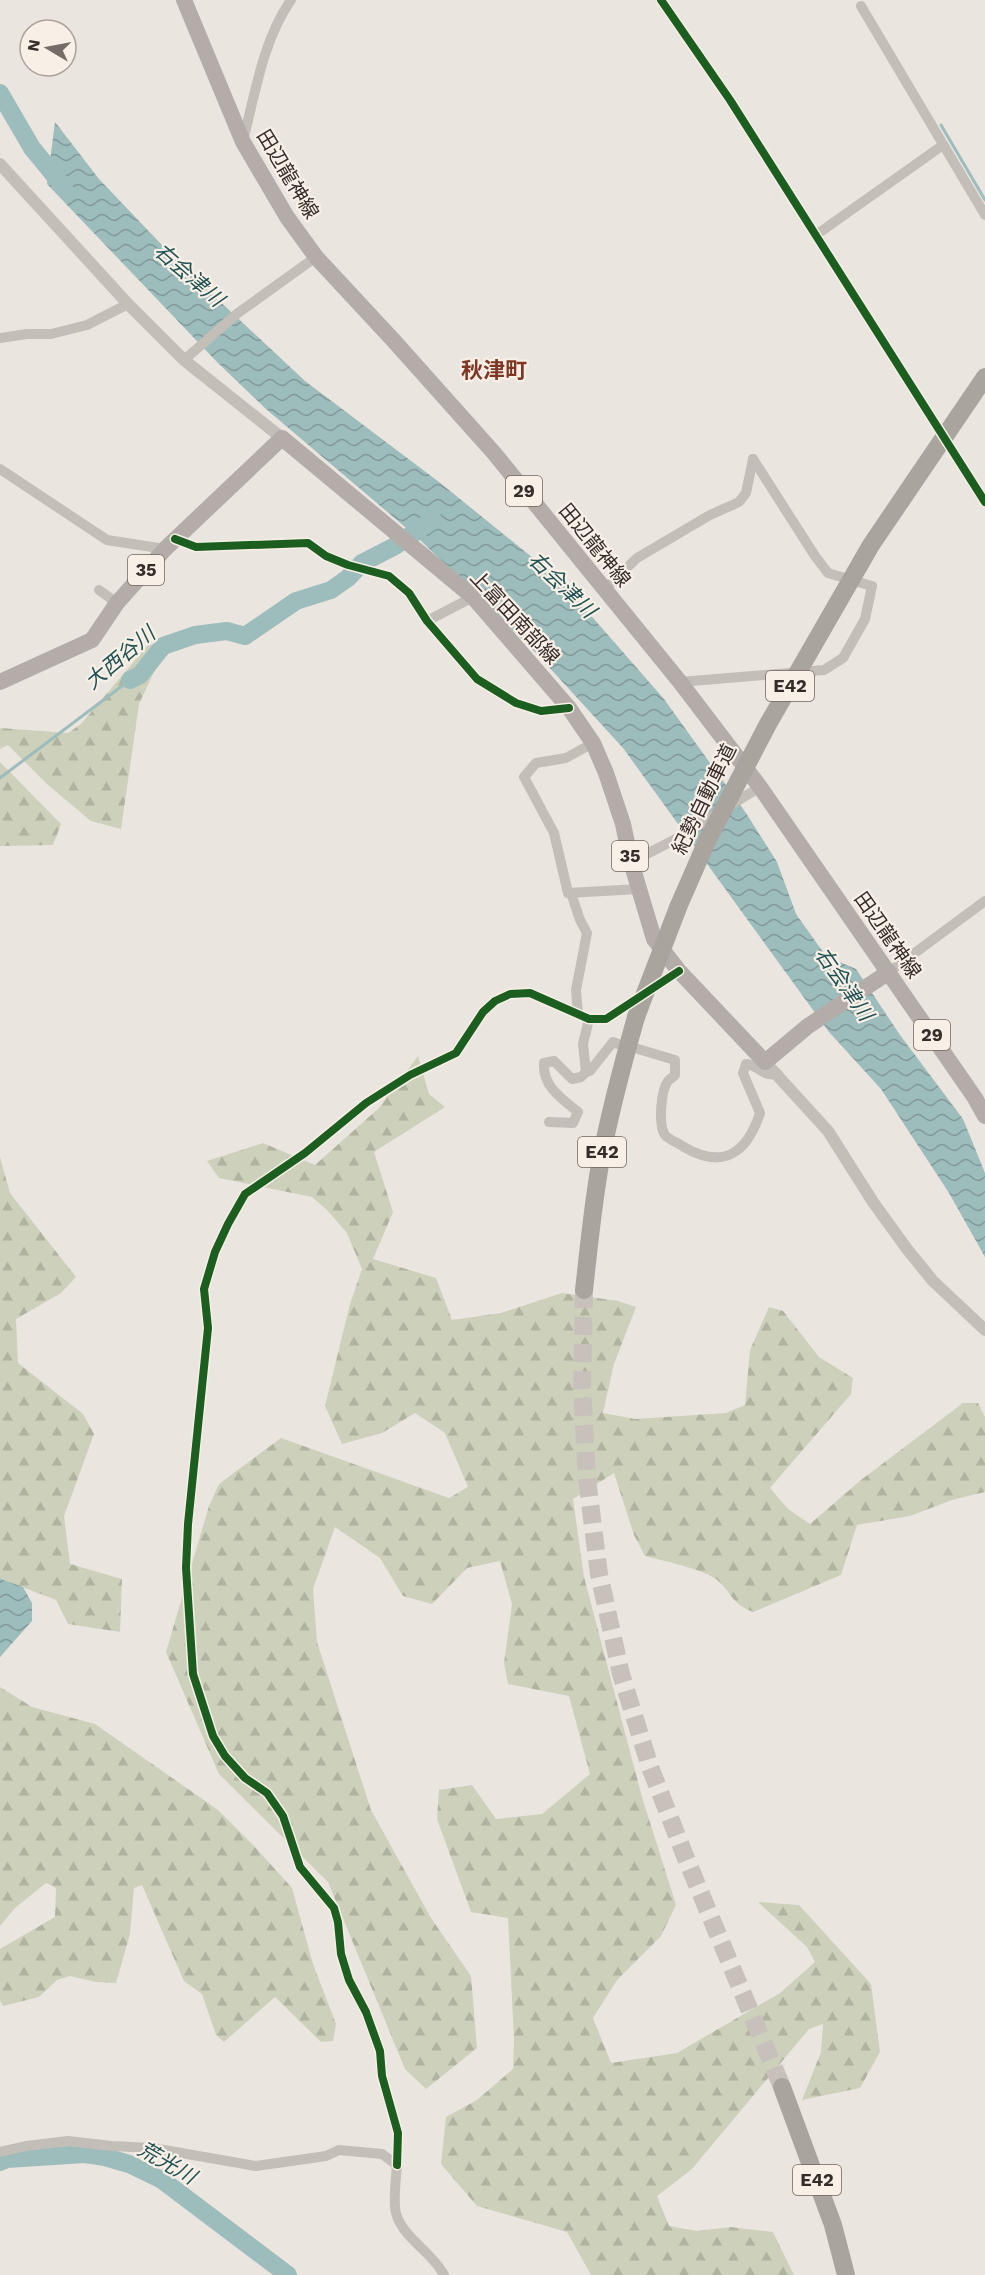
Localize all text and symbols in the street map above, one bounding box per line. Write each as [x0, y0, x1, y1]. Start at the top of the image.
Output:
north arrow [18, 18, 78, 78]
text: N [23, 38, 44, 53]
street label: 田辺龍神線 [252, 125, 324, 223]
water label: 右会津川 [149, 238, 231, 313]
district label: 秋津町 [461, 358, 527, 383]
road number: 29 [506, 476, 542, 506]
street label: 田辺龍神線 [554, 499, 636, 591]
water label: 右会津川 [523, 546, 603, 624]
road number: 35 [128, 555, 164, 585]
street label: 上富田南部線 [465, 565, 565, 669]
water label: 大西谷川 [79, 620, 161, 694]
road number: E42 [766, 671, 814, 701]
street label: 紀勢自動車道 [667, 740, 741, 858]
road number: 35 [612, 841, 648, 871]
street label: 田辺龍神線 [849, 887, 927, 983]
water label: 右会津川 [810, 942, 880, 1027]
road number: 29 [914, 1020, 950, 1050]
road number: E42 [578, 1137, 626, 1167]
water label: 荒光川 [134, 2136, 203, 2190]
road number: E42 [793, 2165, 841, 2195]

